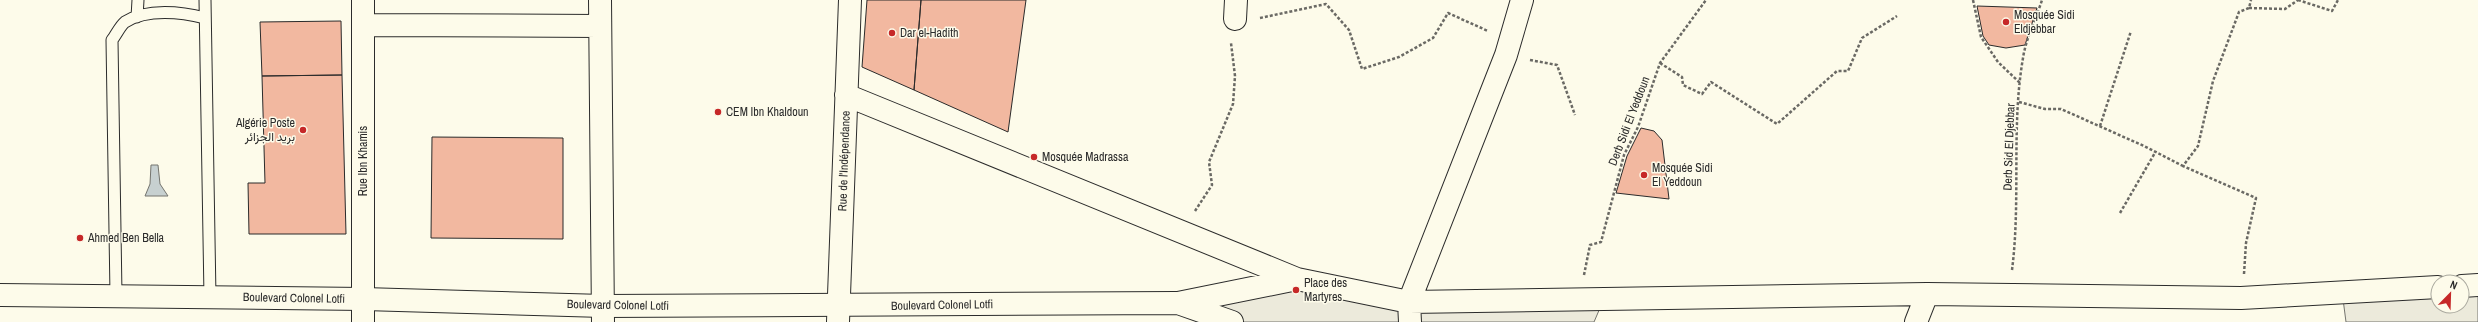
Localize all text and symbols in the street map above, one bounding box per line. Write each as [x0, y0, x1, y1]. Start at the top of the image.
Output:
place label: Mosquée Sidi Eldjebbar [2014, 7, 2075, 37]
marker: Mosquée Sidi Eldjebbar [2001, 17, 2011, 27]
place label: Dar el-Hadith [900, 25, 959, 41]
marker: Dar el-Hadith [887, 28, 897, 38]
street label: Derb Sidi El Yeddoun [1605, 74, 1653, 168]
street label: Derb Sid El Djebbar [1999, 102, 2019, 191]
place label: CEM Ibn Khaldoun [726, 104, 809, 120]
marker: CEM Ibn Khaldoun [713, 107, 723, 117]
street label: Rue de l'Indépendance [834, 110, 854, 212]
place label: Algérie Poste بريد الجزائر [235, 115, 295, 145]
marker: Algérie Poste بريد الجزائر [298, 125, 308, 135]
street label: Rue Ibn Khamis [355, 126, 371, 196]
place label: Mosquée Madrassa [1042, 149, 1129, 165]
marker: Mosquée Madrassa [1029, 152, 1039, 162]
place label: Mosquée Sidi El Yeddoun [1652, 160, 1713, 190]
marker: Mosquée Sidi El Yeddoun [1639, 170, 1649, 180]
place label: Ahmed Ben Bella [87, 230, 165, 246]
marker: Ahmed Ben Bella [75, 233, 85, 243]
north arrow [2430, 274, 2470, 314]
place label: Place des Martyres [1304, 275, 1347, 305]
text: N [2448, 277, 2460, 293]
marker: Place des Martyres [1291, 285, 1301, 295]
street label: Boulevard Colonel Lotfi [243, 289, 345, 307]
street label: Boulevard Colonel Lotfi [567, 296, 669, 314]
street label: Boulevard Colonel Lotfi [891, 296, 993, 314]

